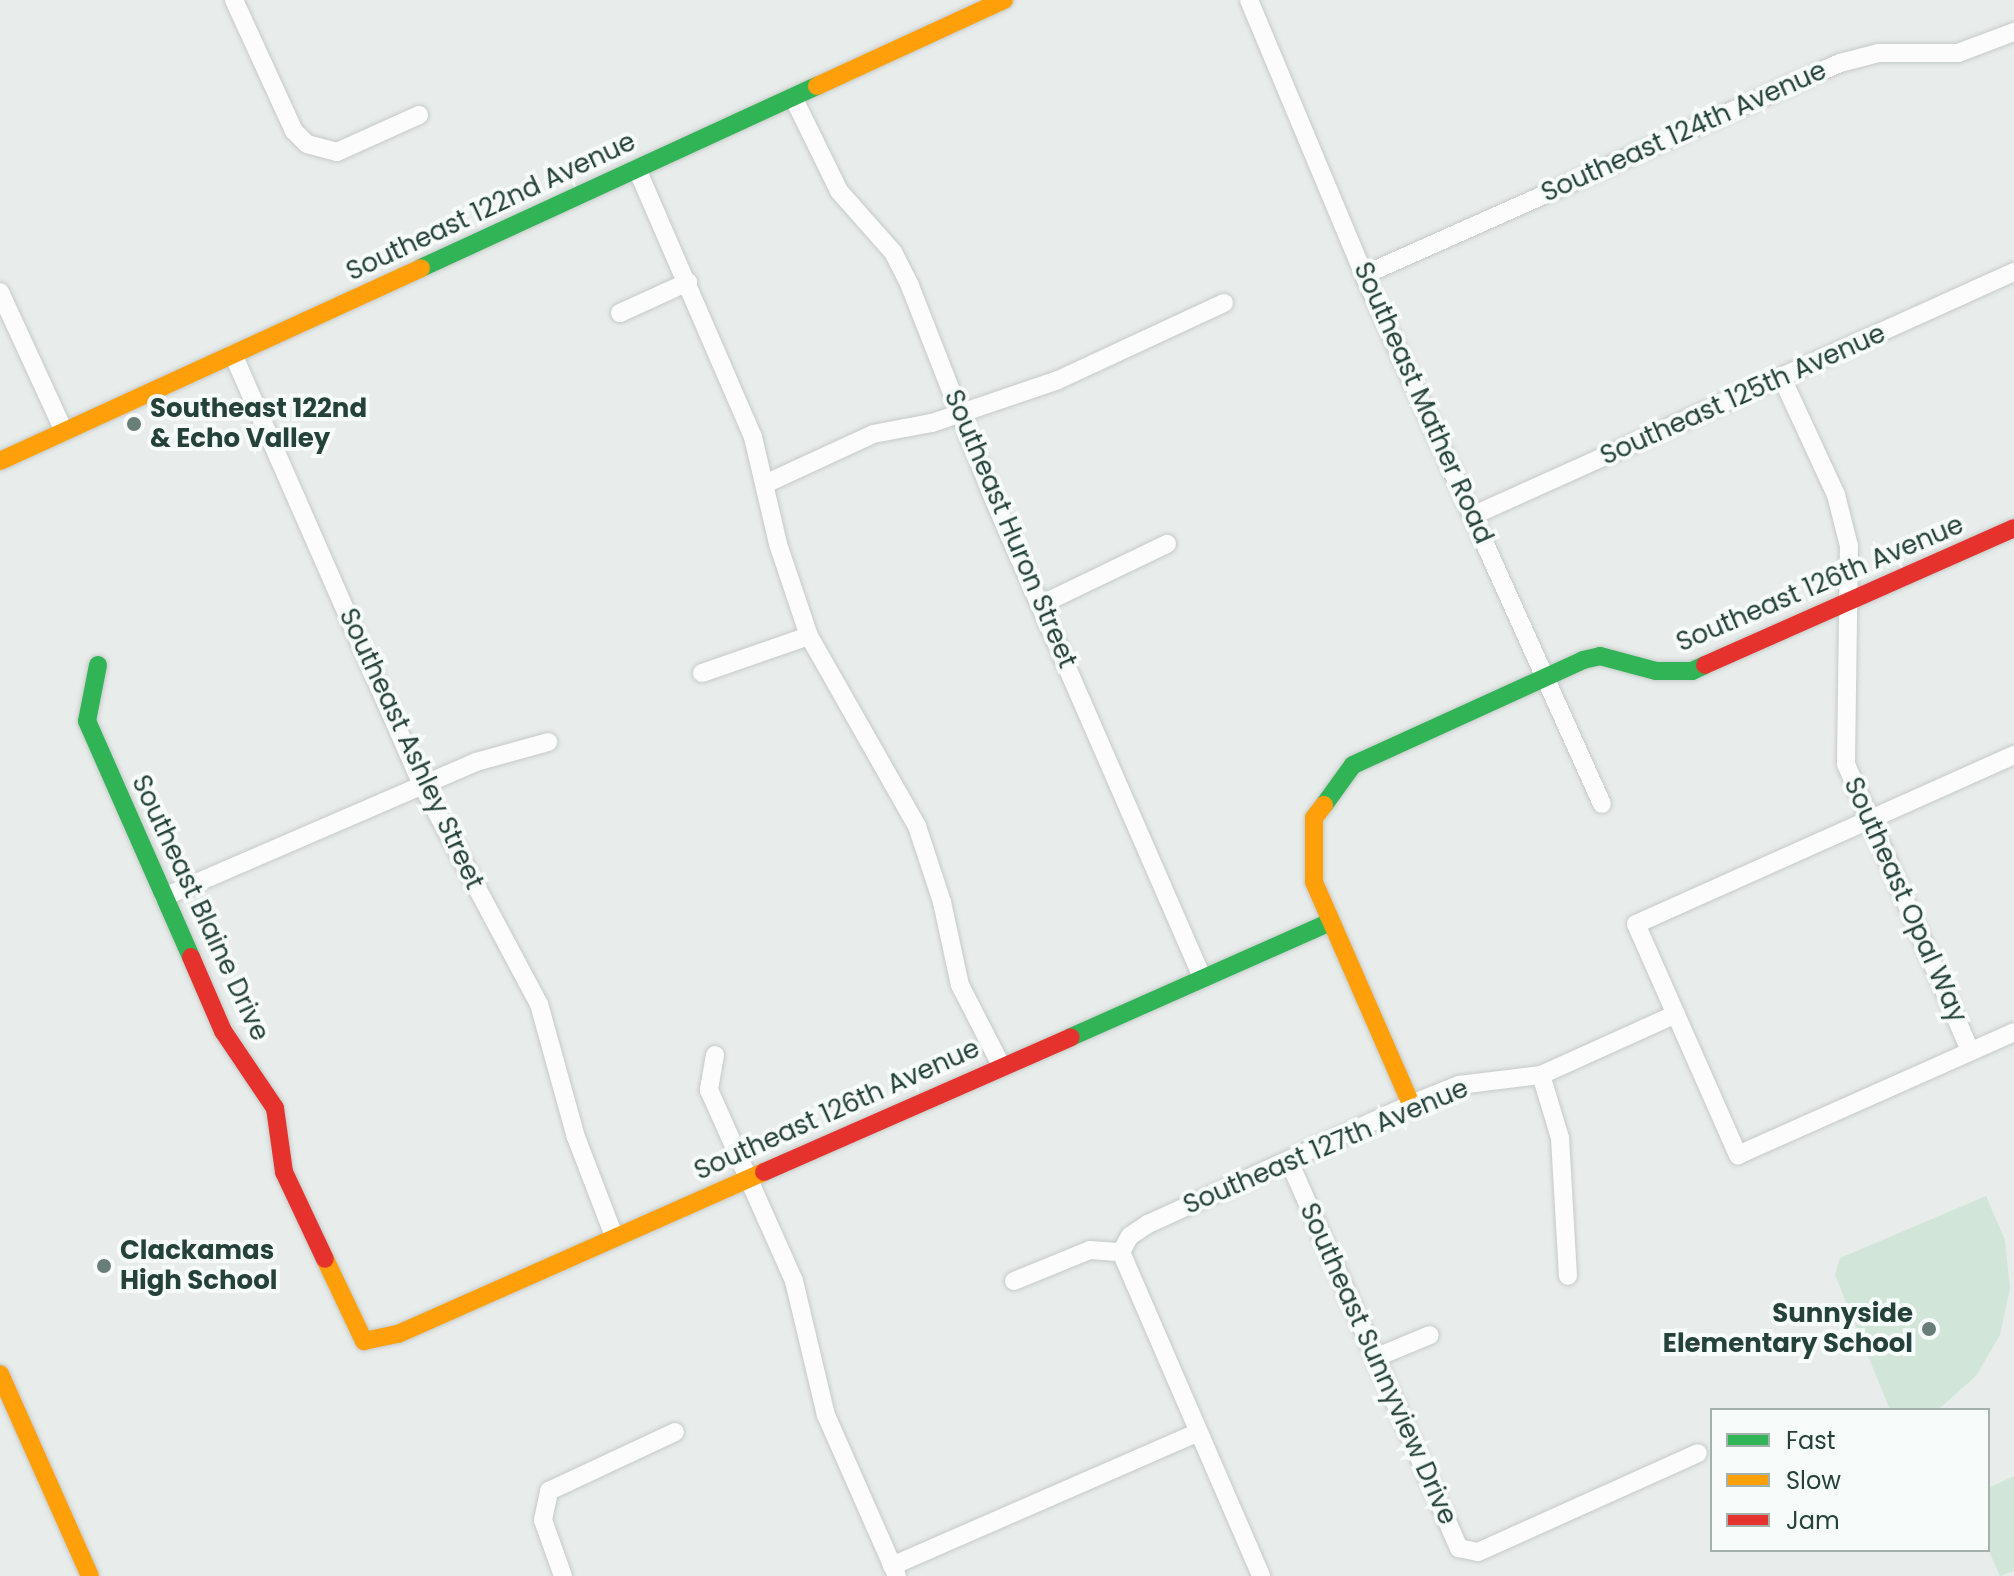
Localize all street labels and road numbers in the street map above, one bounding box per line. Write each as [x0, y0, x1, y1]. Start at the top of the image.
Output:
street label: Southeast 124th Avenue [1537, 55, 1831, 209]
street label: Southeast 122nd Avenue [342, 126, 640, 288]
street label: Southeast Mather Road [1347, 257, 1499, 549]
street label: Southeast 125th Avenue [1596, 318, 1890, 472]
street label: Southeast Huron Street [937, 385, 1083, 673]
street label: Southeast 126th Avenue [1672, 509, 1968, 659]
street label: Southeast Ashley Street [332, 604, 490, 894]
street label: Southeast Blaine Drive [125, 770, 275, 1046]
street label: Southeast Opal Way [1837, 773, 1973, 1027]
street label: Southeast 126th Avenue [690, 1033, 984, 1187]
street label: Southeast 127th Avenue [1179, 1073, 1473, 1221]
street label: Southeast Sunnyview Drive [1293, 1198, 1463, 1530]

